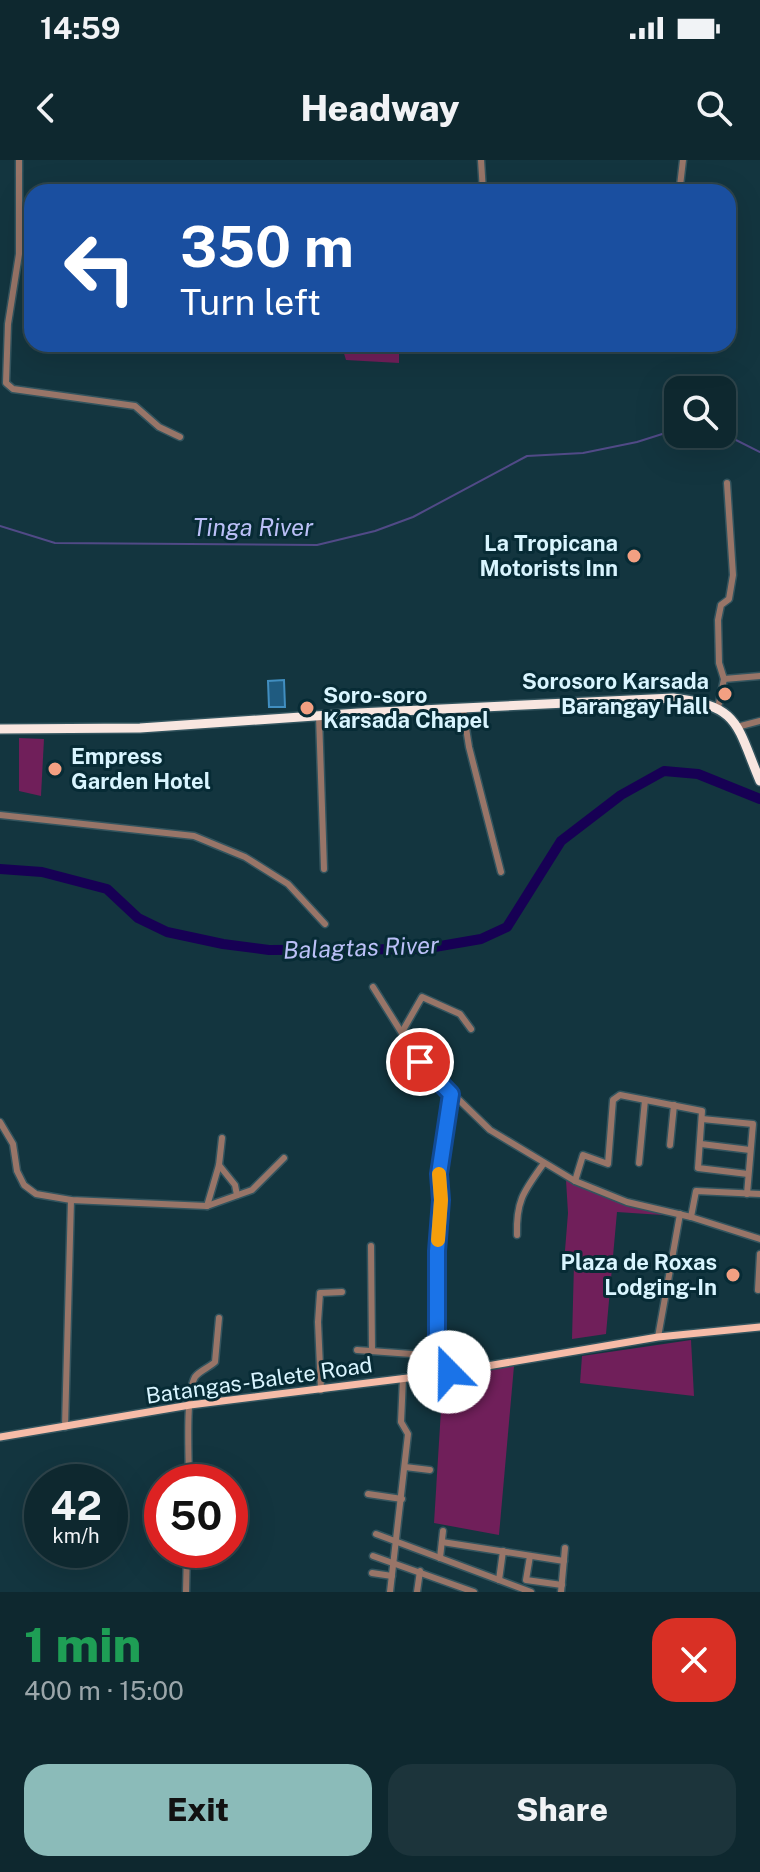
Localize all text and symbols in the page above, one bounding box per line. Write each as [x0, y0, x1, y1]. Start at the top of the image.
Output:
text: 14:59 [40, 10, 121, 46]
icon: back [24, 86, 68, 130]
icon: search [692, 86, 736, 130]
text: Headway [300, 87, 460, 129]
text: 350 m [180, 214, 354, 280]
icon: left [48, 216, 152, 320]
text: Turn left [180, 281, 321, 323]
map controls [664, 376, 736, 448]
button: search [664, 376, 736, 448]
water label: Tinga River [193, 513, 314, 541]
place label: La Tropicana Motorists Inn [480, 530, 618, 581]
marker: La Tropicana Motorists Inn [625, 547, 643, 565]
place label: Sorosoro Karsada Barangay Hall [522, 668, 709, 719]
place label: Soro-soro Karsada Chapel [323, 682, 489, 733]
marker: Sorosoro Karsada Barangay Hall [716, 685, 734, 703]
marker: Soro-soro Karsada Chapel [298, 699, 316, 717]
place label: Empress Garden Hotel [71, 743, 211, 794]
marker: Empress Garden Hotel [46, 760, 64, 778]
water label: Balagtas River [282, 930, 440, 964]
pin [386, 1028, 454, 1096]
icon: arrive [398, 1040, 442, 1084]
place label: Plaza de Roxas Lodging-In [561, 1249, 717, 1300]
marker: Plaza de Roxas Lodging-In [724, 1266, 742, 1284]
position arrow [407, 1330, 491, 1414]
street label: Batangas-Balete Road [144, 1351, 374, 1409]
speed limit sign: 50 [144, 1464, 248, 1568]
text: 42 [50, 1482, 102, 1529]
text: km/h [52, 1524, 100, 1548]
text: 1 min [24, 1616, 141, 1673]
button: close [652, 1618, 736, 1702]
text: 400 m · 15:00 [24, 1675, 184, 1706]
button: Exit [24, 1764, 372, 1856]
button: Share [388, 1764, 736, 1856]

